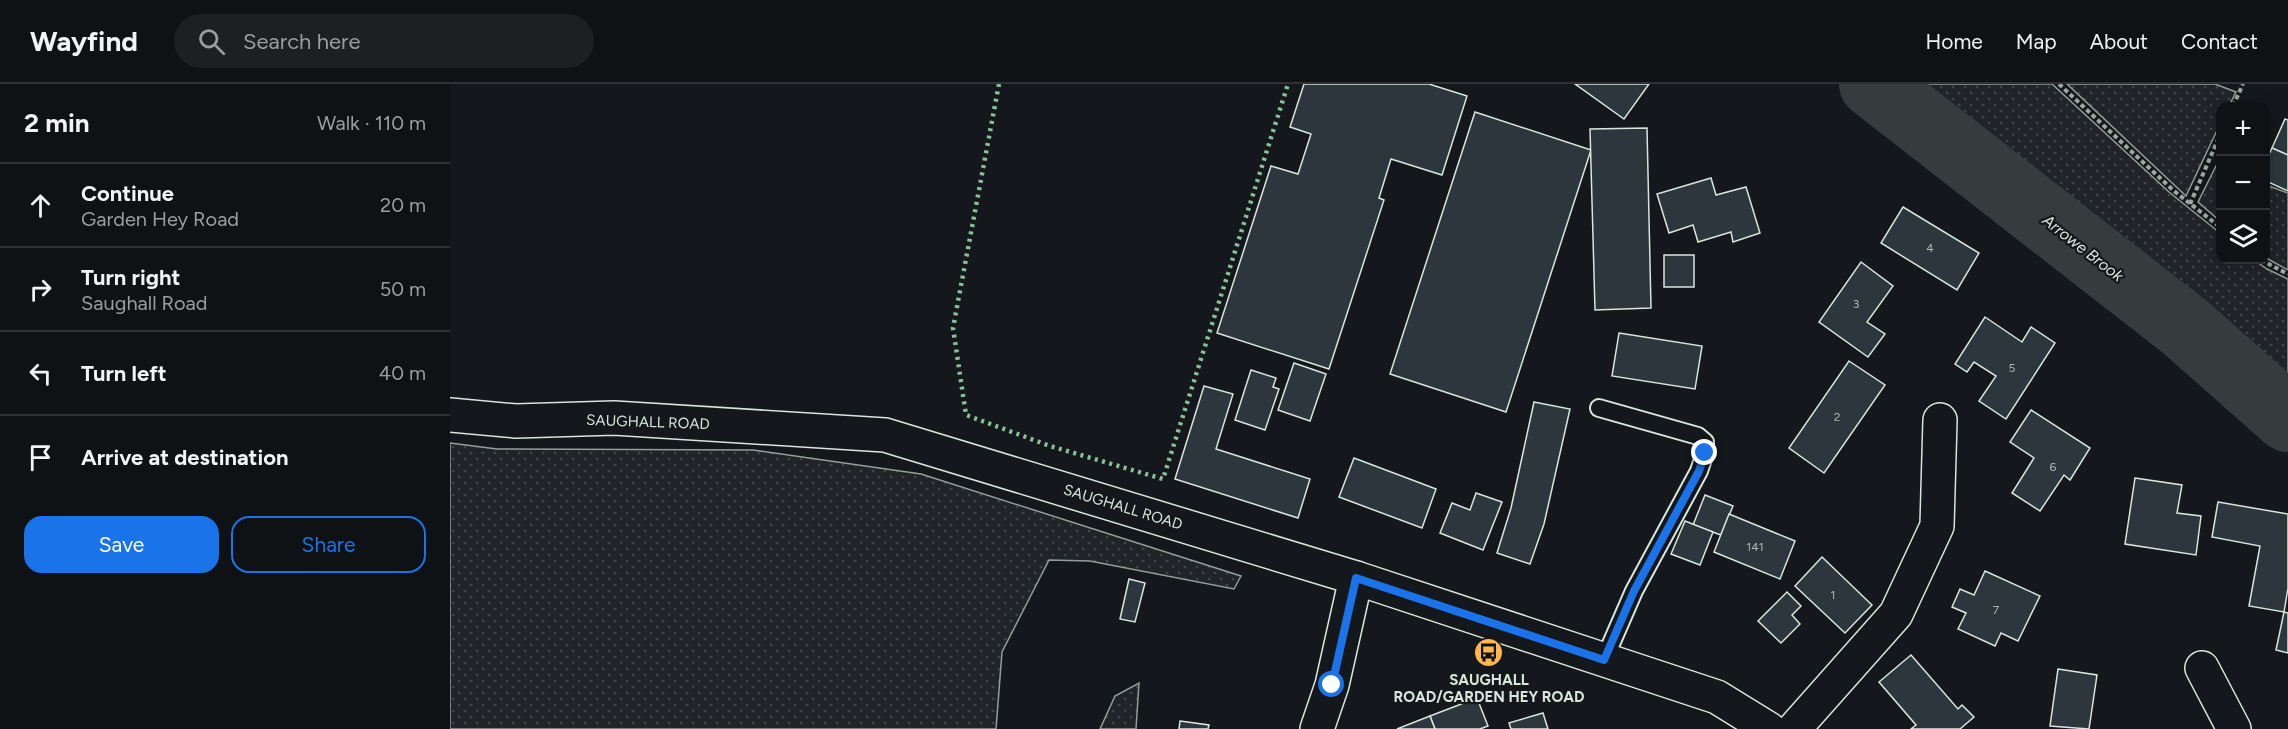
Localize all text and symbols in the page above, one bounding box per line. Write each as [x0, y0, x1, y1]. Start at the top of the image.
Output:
search box [174, 14, 594, 68]
text: Wayfind [30, 24, 138, 58]
icon: search [195, 25, 228, 58]
text: Search here [243, 28, 361, 55]
text: Home [1926, 29, 1983, 54]
text: Map [2016, 29, 2057, 54]
text: About [2090, 29, 2148, 54]
text: Contact [2181, 29, 2258, 54]
map controls [2216, 102, 2270, 264]
button: + [2216, 102, 2270, 156]
text: 2 min [24, 107, 90, 139]
text: Walk · 110 m [317, 111, 426, 135]
button: − [2216, 156, 2270, 210]
text: Continue [81, 180, 174, 207]
icon: ahead [24, 189, 57, 222]
text: 20 m [380, 193, 426, 217]
text: Garden Hey Road [81, 207, 239, 231]
water label: Arrowe Brook [2038, 210, 2128, 286]
button: layers [2216, 210, 2270, 264]
house number: 4 [1926, 241, 1934, 255]
text: Turn right [81, 264, 180, 291]
icon: right [24, 273, 57, 306]
text: 50 m [380, 277, 426, 301]
text: Saughall Road [81, 291, 208, 315]
house number: 3 [1853, 297, 1859, 311]
icon: left [24, 357, 57, 390]
text: Turn left [81, 360, 167, 387]
text: 40 m [379, 361, 426, 385]
house number: 5 [2009, 361, 2016, 375]
house number: 2 [1834, 410, 1840, 424]
street label: SAUGHALL ROAD [586, 411, 710, 433]
route end [1691, 439, 1717, 465]
icon: arrive [24, 441, 57, 474]
text: Arrive at destination [81, 444, 289, 471]
house number: 6 [2050, 460, 2057, 474]
street label: SAUGHALL ROAD [1061, 480, 1185, 534]
button: Save [24, 516, 219, 573]
button: Share [231, 516, 426, 573]
house number: 141 [1746, 540, 1764, 554]
house number: 1 [1831, 588, 1835, 602]
house number: 7 [1993, 603, 2000, 617]
bus stop icon: SAUGHALL ROAD/GARDEN HEY ROAD [1473, 637, 1505, 669]
route start [1318, 671, 1344, 697]
place label: SAUGHALL ROAD/GARDEN HEY ROAD [1394, 671, 1584, 706]

